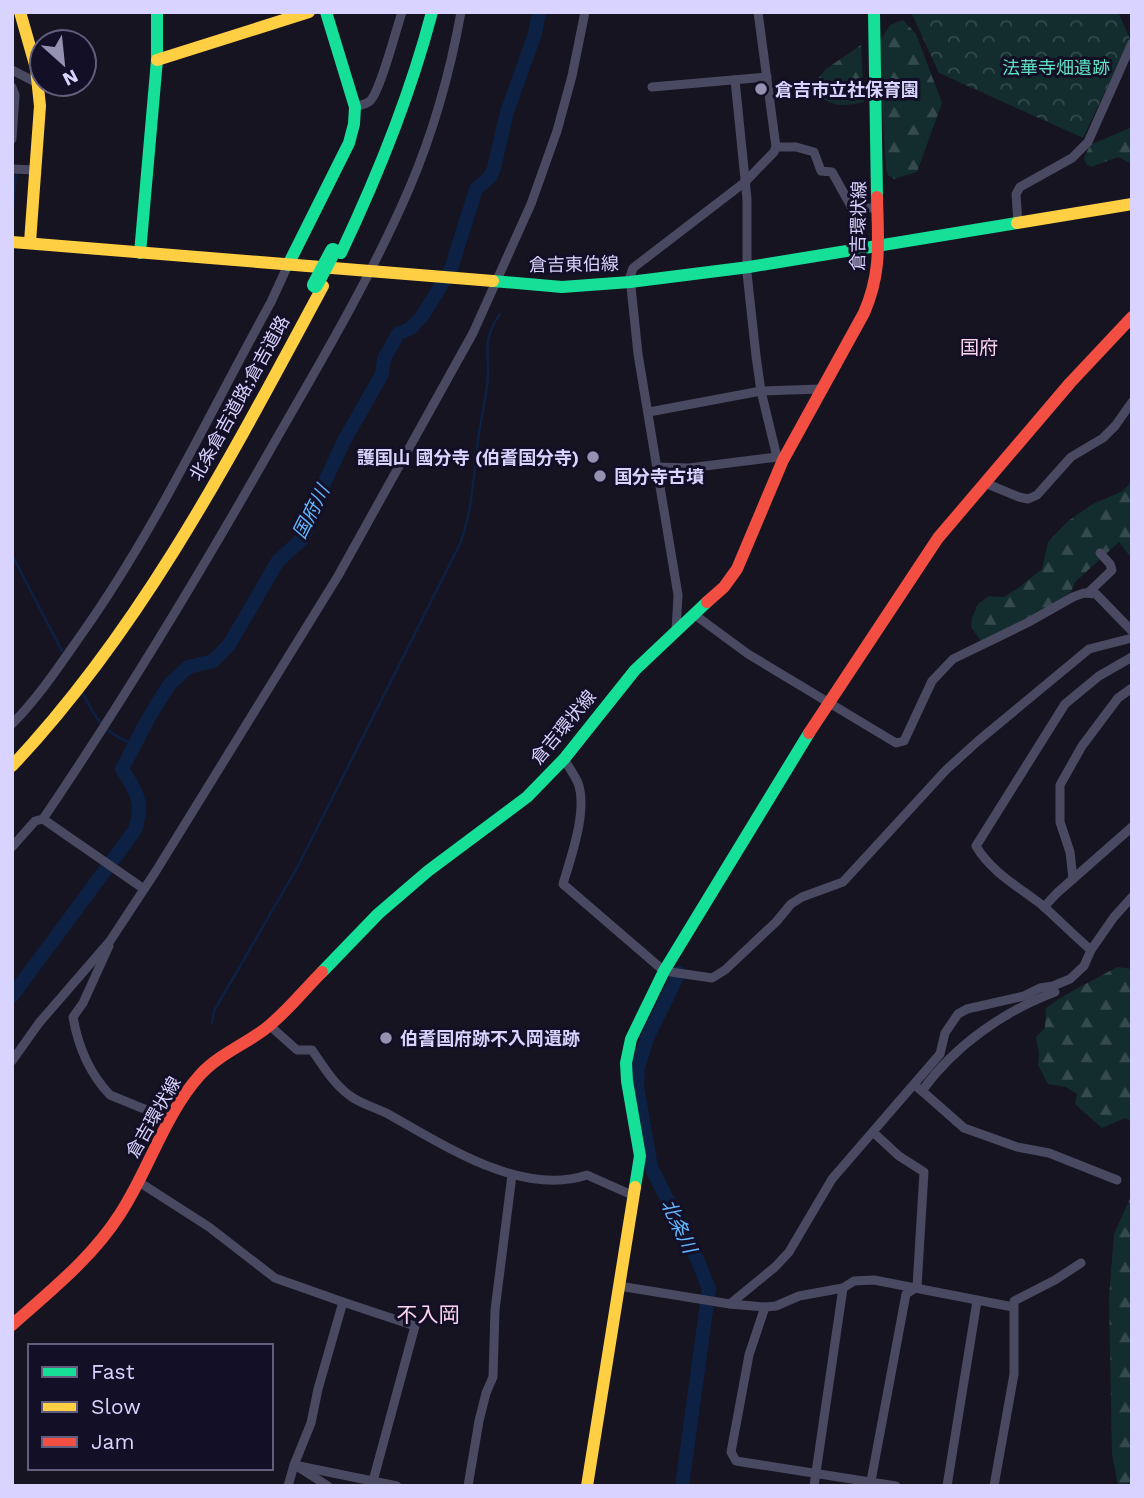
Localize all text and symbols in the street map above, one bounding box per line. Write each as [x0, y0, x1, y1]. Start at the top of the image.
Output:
north arrow [28, 28, 98, 98]
park label: 法華寺畑遺跡 [1002, 57, 1110, 78]
text: N [59, 64, 82, 91]
place label: 倉吉市立社保育園 [775, 79, 919, 100]
marker: 倉吉市立社保育園 [753, 81, 769, 97]
street label: 倉吉環状線 [847, 181, 869, 271]
street label: 倉吉東伯線 [529, 253, 619, 275]
street label: 北条倉吉道路;倉吉道路 [185, 312, 293, 484]
district label: 国府 [960, 336, 998, 359]
place label: 護国山 國分寺 (伯耆国分寺) [357, 447, 579, 468]
marker: 護国山 國分寺 (伯耆国分寺) [585, 449, 601, 465]
place label: 国分寺古墳 [614, 466, 704, 487]
marker: 国分寺古墳 [592, 468, 608, 484]
water label: 国府川 [288, 480, 335, 543]
street label: 倉吉環状線 [526, 686, 600, 768]
place label: 伯耆国府跡不入岡遺跡 [400, 1028, 580, 1049]
marker: 伯耆国府跡不入岡遺跡 [378, 1030, 394, 1046]
street label: 倉吉環状線 [121, 1073, 185, 1161]
water label: 北条川 [657, 1195, 702, 1258]
district label: 不入岡 [397, 1302, 460, 1327]
legend [28, 1344, 273, 1470]
text: Fast [91, 1359, 135, 1384]
text: Slow [91, 1394, 141, 1419]
text: Jam [91, 1429, 134, 1454]

